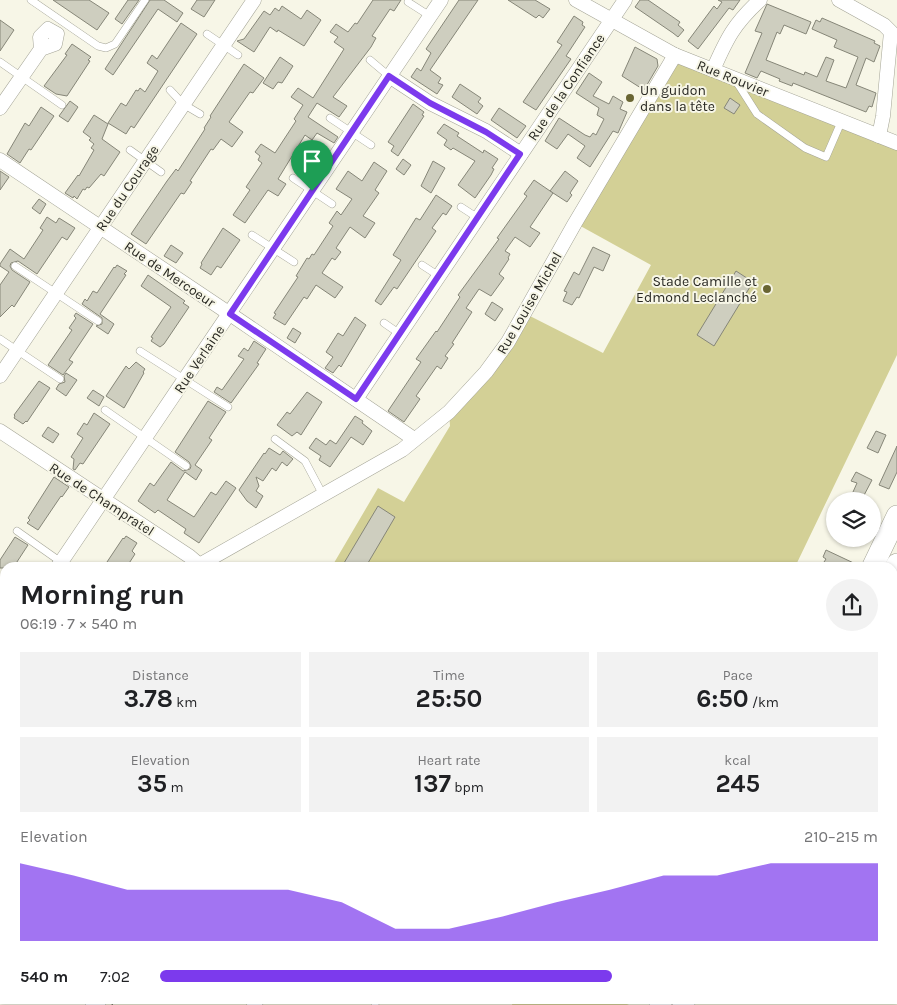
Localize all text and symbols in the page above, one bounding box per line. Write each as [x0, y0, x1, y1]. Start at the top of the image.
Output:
street label: Rue de la Confiance [524, 30, 609, 144]
street label: Rue Rouvier [695, 56, 772, 101]
place label: Un guidon dans la tête [640, 82, 715, 115]
marker: Un guidon dans la tête [624, 92, 636, 104]
pin [291, 140, 333, 191]
street label: Rue du Courage [92, 142, 162, 235]
icon: arrive [298, 147, 326, 175]
street label: Rue de Mercoeur [121, 238, 219, 312]
street label: Rue Louise Michel [493, 249, 566, 357]
place label: Stade Camille et Edmond Leclanché [636, 273, 757, 306]
marker: Stade Camille et Edmond Leclanché [761, 283, 773, 295]
street label: Rue Verlaine [170, 322, 228, 397]
street label: Rue de Champratel [46, 459, 157, 540]
map controls [826, 492, 881, 547]
button: layers [826, 492, 881, 547]
text: Morning run [20, 578, 185, 611]
button: share [826, 579, 878, 631]
text: 06:19 · 7 × 540 m [20, 614, 137, 633]
text: Distance [132, 667, 189, 684]
text: Time [433, 667, 465, 684]
text: Pace [723, 667, 753, 684]
text: 3.78 [123, 684, 173, 713]
text: 25:50 [416, 684, 482, 713]
text: 6:50 [696, 684, 749, 713]
text: km [173, 694, 197, 711]
text: /km [749, 694, 779, 711]
text: Elevation [131, 752, 190, 769]
text: Heart rate [417, 752, 481, 769]
text: kcal [724, 752, 751, 769]
text: 35 [137, 769, 167, 798]
text: 137 [414, 769, 451, 798]
text: 245 [715, 769, 760, 798]
text: m [167, 779, 184, 796]
text: bpm [451, 779, 484, 796]
text: Elevation [20, 827, 88, 846]
text: 210–215 m [804, 827, 878, 846]
text: 540 m [20, 967, 68, 986]
text: 7:02 [100, 967, 130, 986]

